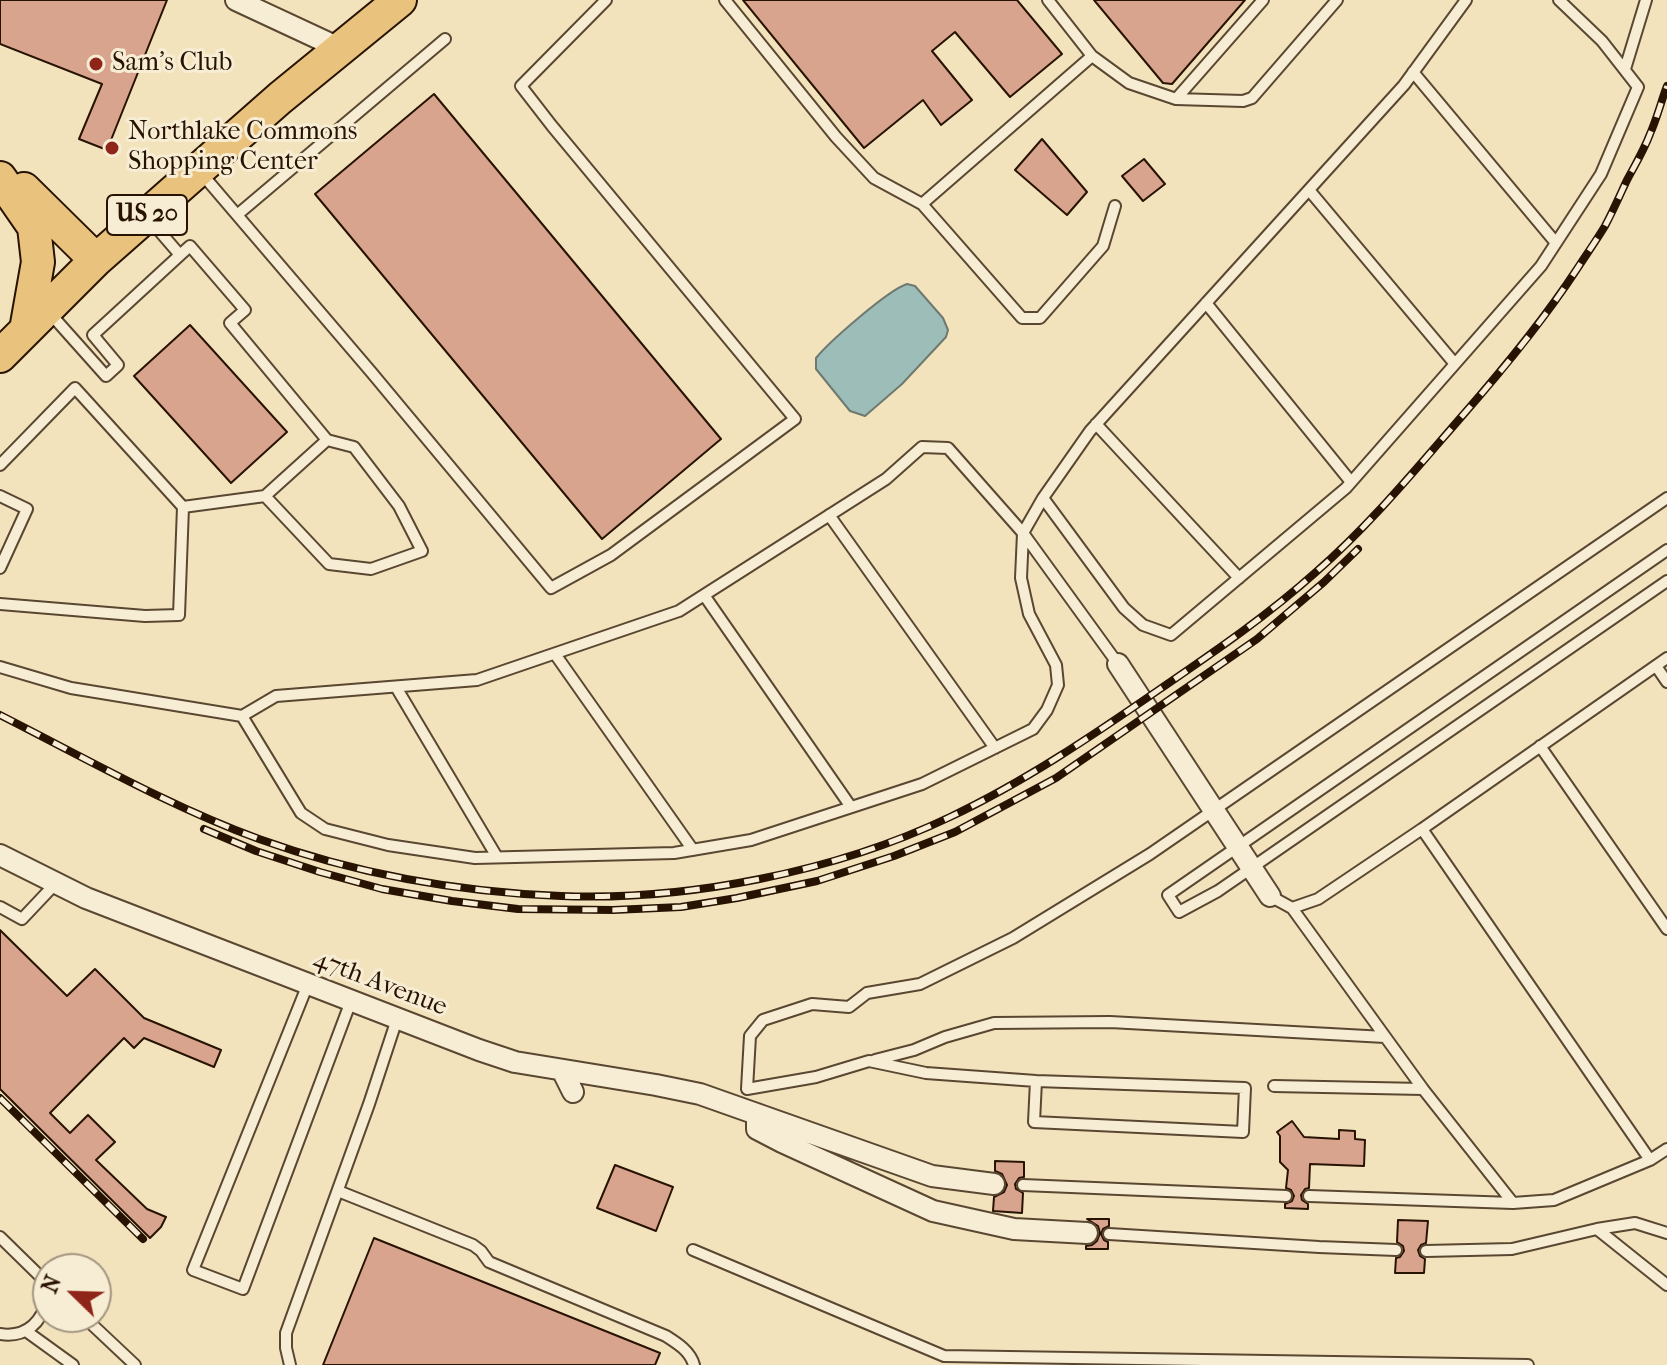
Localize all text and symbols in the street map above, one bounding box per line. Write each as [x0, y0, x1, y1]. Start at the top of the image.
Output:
place label: Sam's Club [112, 48, 232, 80]
marker: Sam's Club [87, 55, 105, 73]
place label: Northlake Commons Shopping Center [128, 117, 357, 178]
marker: Northlake Commons Shopping Center [103, 139, 121, 157]
road number: US 20 [107, 195, 187, 235]
street label: 47th Avenue [309, 944, 451, 1024]
north arrow [32, 1253, 112, 1333]
text: N [37, 1272, 67, 1297]

